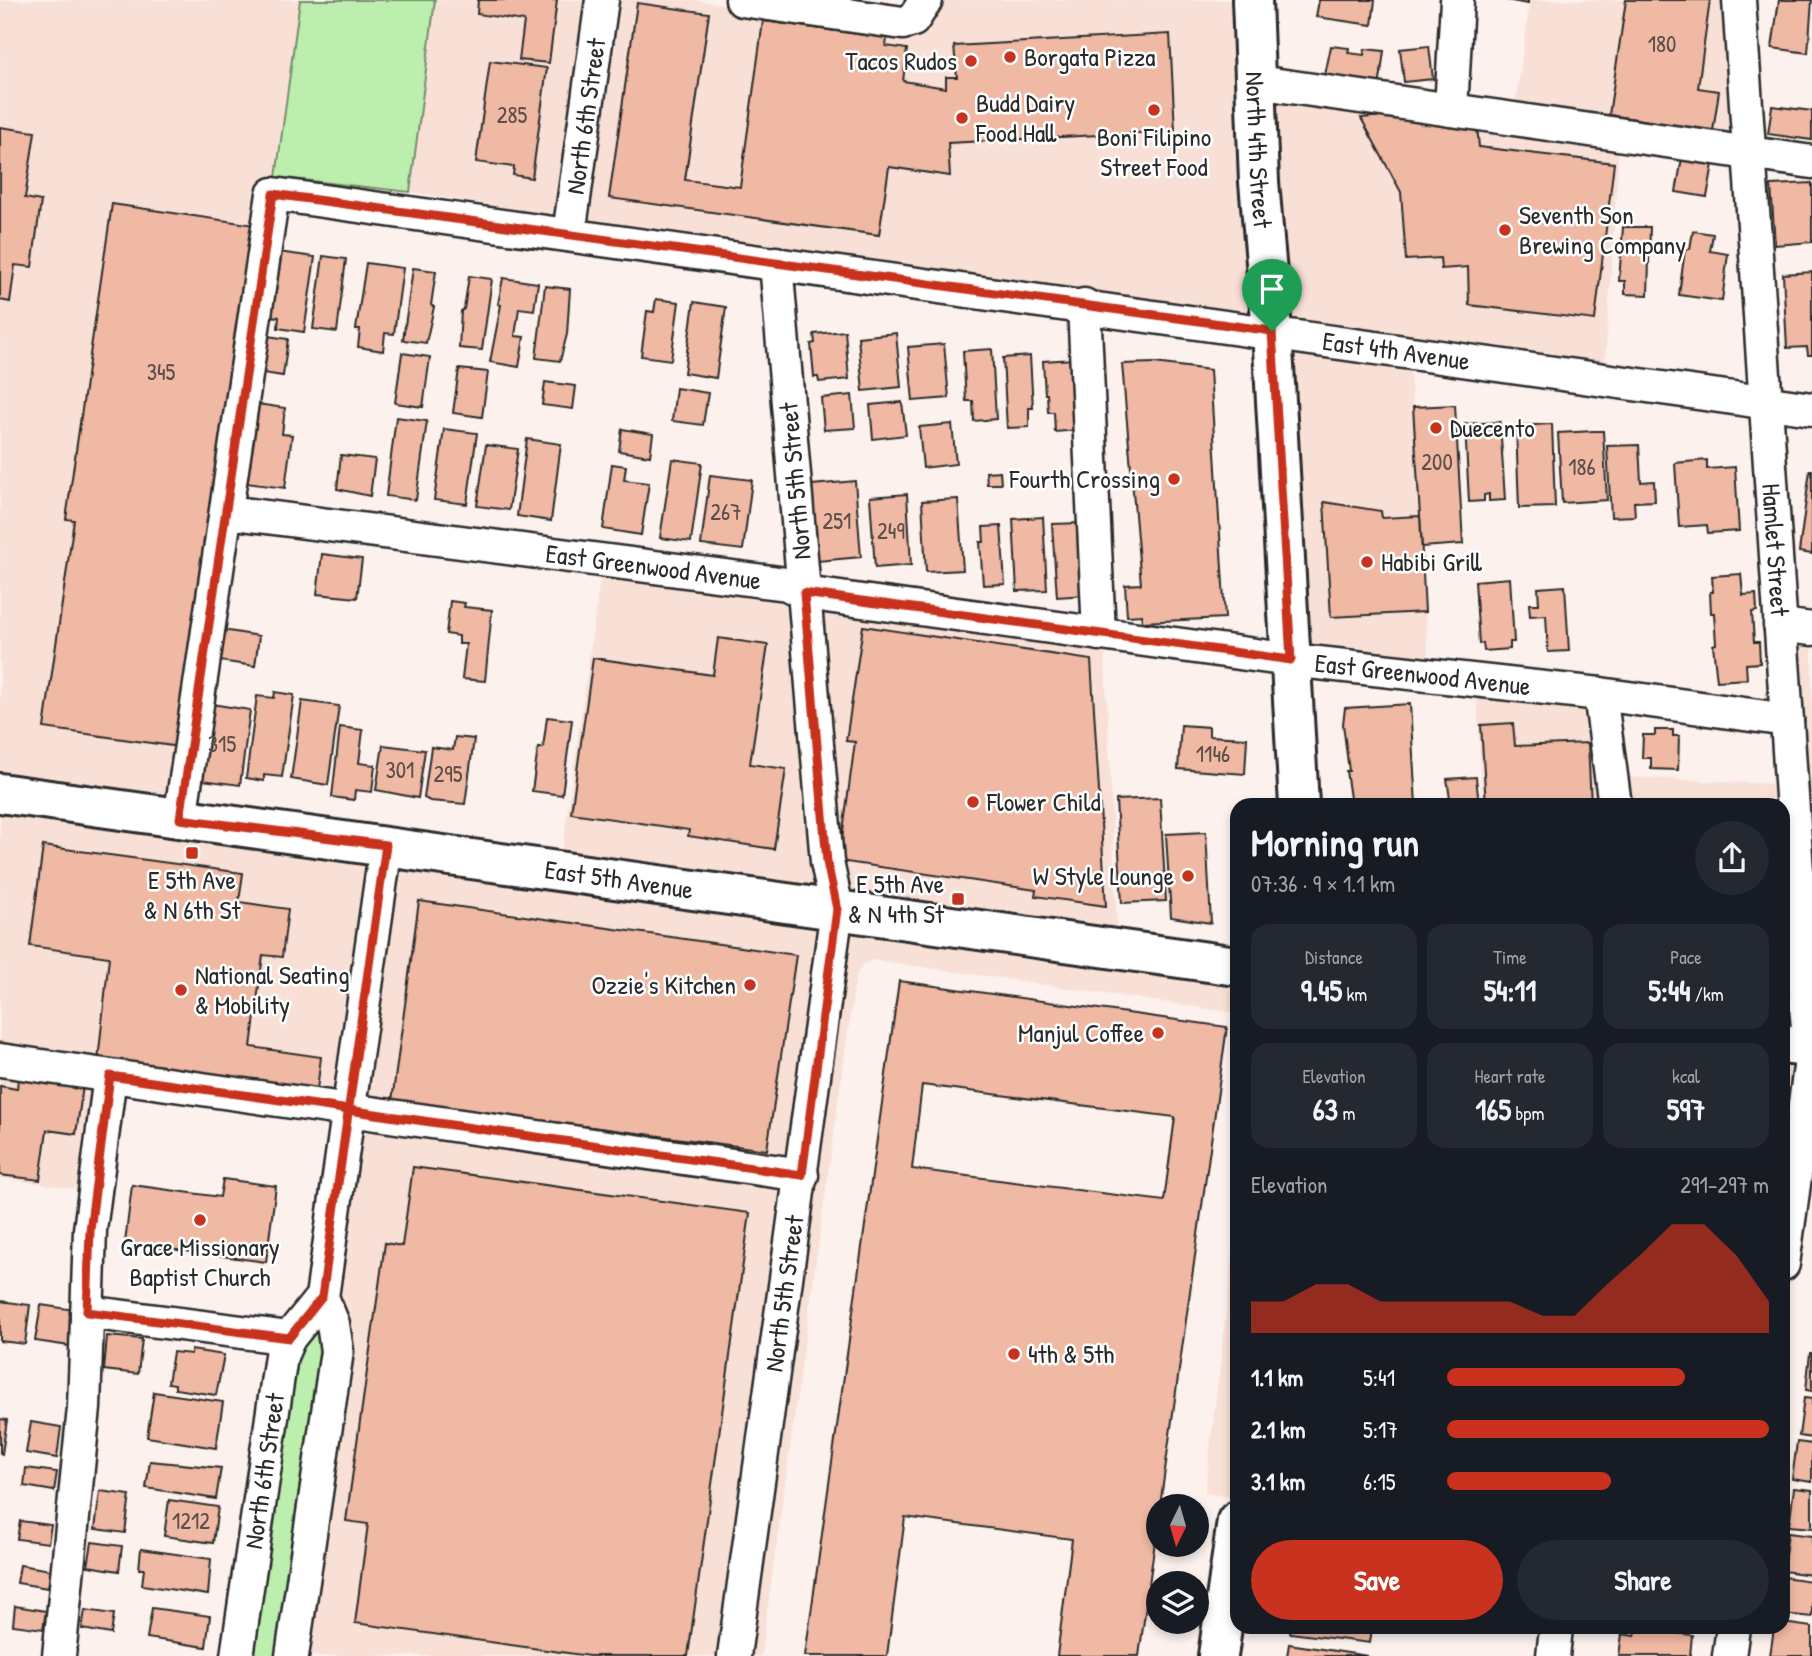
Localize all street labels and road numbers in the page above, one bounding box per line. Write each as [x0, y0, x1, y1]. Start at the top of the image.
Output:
street label: North 6th Street [557, 35, 614, 196]
street label: North 4th Street [1238, 71, 1281, 230]
street label: East 4th Avenue [1320, 323, 1472, 378]
street label: North 5th Street [770, 400, 819, 561]
street label: Hamlet Street [1754, 482, 1798, 618]
street label: East Greenwood Avenue [544, 535, 763, 598]
street label: East Greenwood Avenue [1313, 645, 1532, 703]
street label: East 5th Avenue [543, 851, 696, 907]
street label: North 5th Street [755, 1212, 812, 1374]
street label: North 6th Street [235, 1390, 293, 1551]

